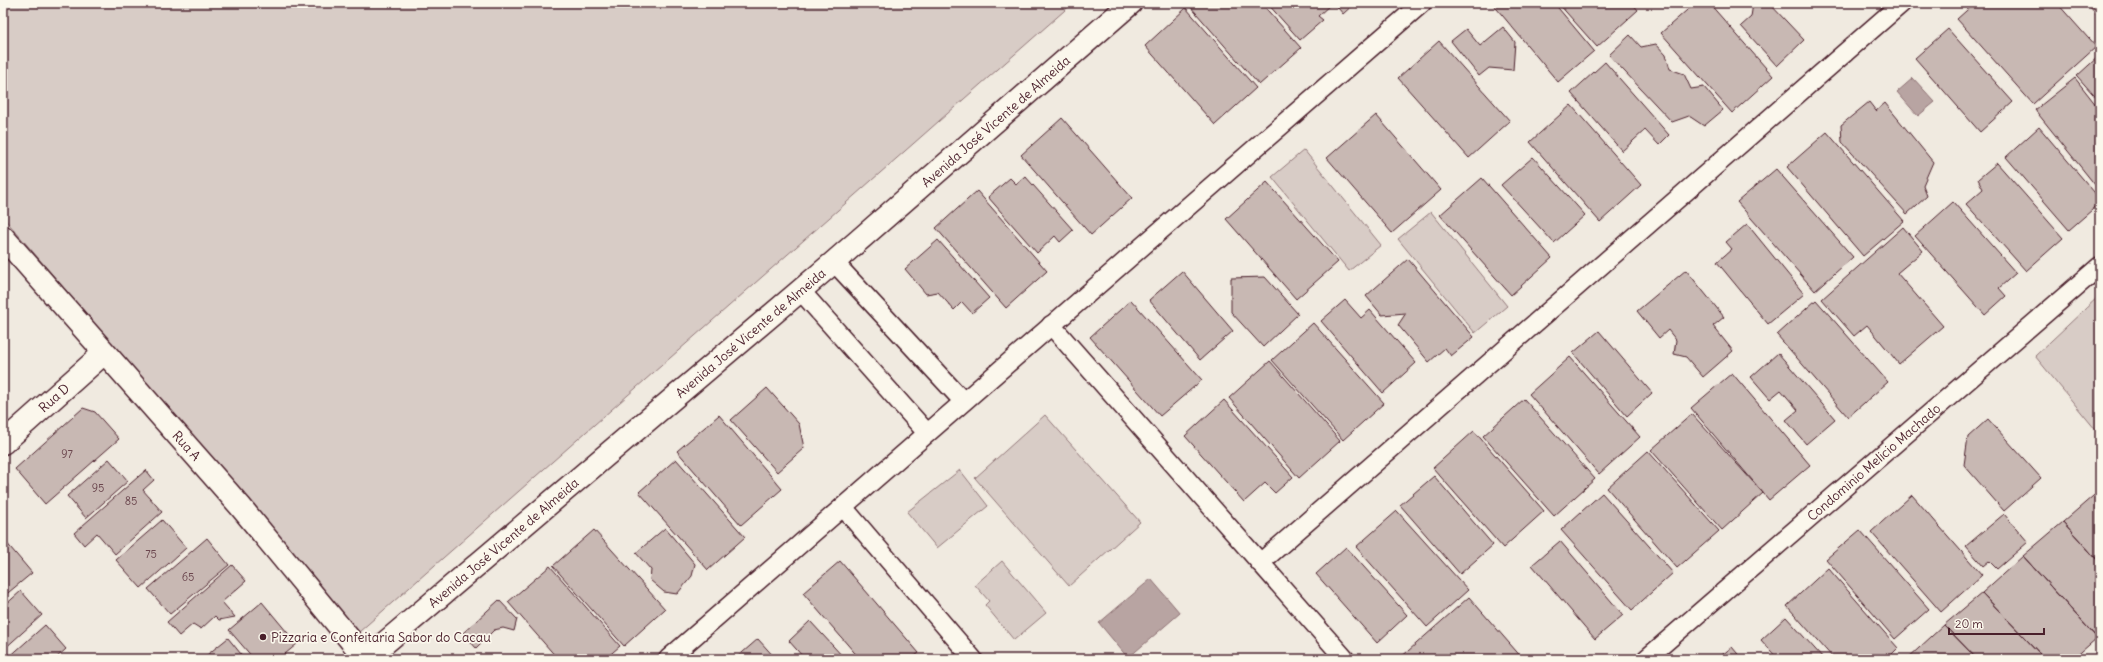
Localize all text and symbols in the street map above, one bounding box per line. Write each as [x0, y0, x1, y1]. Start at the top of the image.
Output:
street label: Avenida José Vicente de Almeida [918, 52, 1073, 191]
street label: Avenida José Vicente de Almeida [672, 264, 829, 402]
street label: Rua D [35, 380, 73, 416]
street label: Condominio Melicio Machado [1803, 400, 1944, 524]
street label: Rua A [169, 427, 205, 464]
house number: 97 [61, 447, 73, 461]
street label: Avenida José Vicente de Almeida [425, 474, 582, 611]
house number: 95 [92, 481, 104, 495]
house number: 85 [125, 494, 137, 508]
house number: 75 [145, 547, 157, 561]
house number: 65 [182, 570, 194, 584]
scale bar [1949, 610, 2044, 636]
text: 20 m [1955, 616, 1983, 631]
place label: Pizzaria e Confeitaria Sabor do Cacau [271, 629, 491, 646]
marker: Pizzaria e Confeitaria Sabor do Cacau [258, 632, 268, 642]

